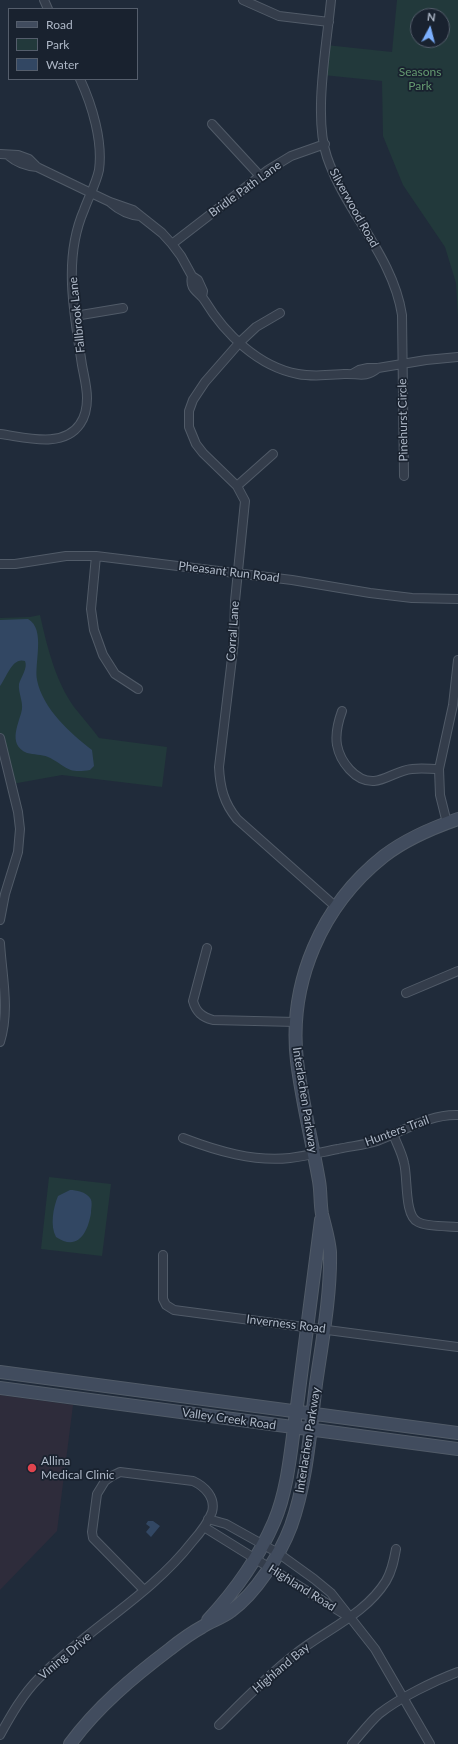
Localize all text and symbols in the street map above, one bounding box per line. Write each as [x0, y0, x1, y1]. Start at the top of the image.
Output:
legend [8, 8, 138, 80]
north arrow [410, 8, 450, 48]
text: N [426, 10, 436, 24]
text: Road [46, 17, 73, 32]
text: Park [46, 37, 69, 52]
text: Water [46, 57, 79, 72]
park label: Seasons Park [399, 65, 441, 93]
street label: Bridle Path Lane [206, 158, 284, 220]
street label: Silverwood Road [326, 166, 382, 250]
street label: Fallbrook Lane [66, 276, 88, 354]
street label: Pinehurst Circle [395, 378, 411, 462]
street label: Pheasant Run Road [178, 559, 280, 585]
street label: Corral Lane [224, 600, 242, 662]
street label: Interlachen Parkway [290, 1046, 320, 1154]
street label: Hunters Trail [363, 1113, 431, 1149]
street label: Inverness Road [246, 1312, 326, 1336]
street label: Interlachen Parkway [293, 1386, 323, 1494]
street label: Valley Creek Road [181, 1405, 277, 1433]
place label: Allina Medical Clinic [41, 1454, 115, 1482]
marker: Allina Medical Clinic [26, 1462, 38, 1474]
street label: Highland Road [266, 1562, 338, 1614]
street label: Vining Drive [36, 1629, 94, 1683]
street label: Highland Bay [250, 1640, 312, 1696]

